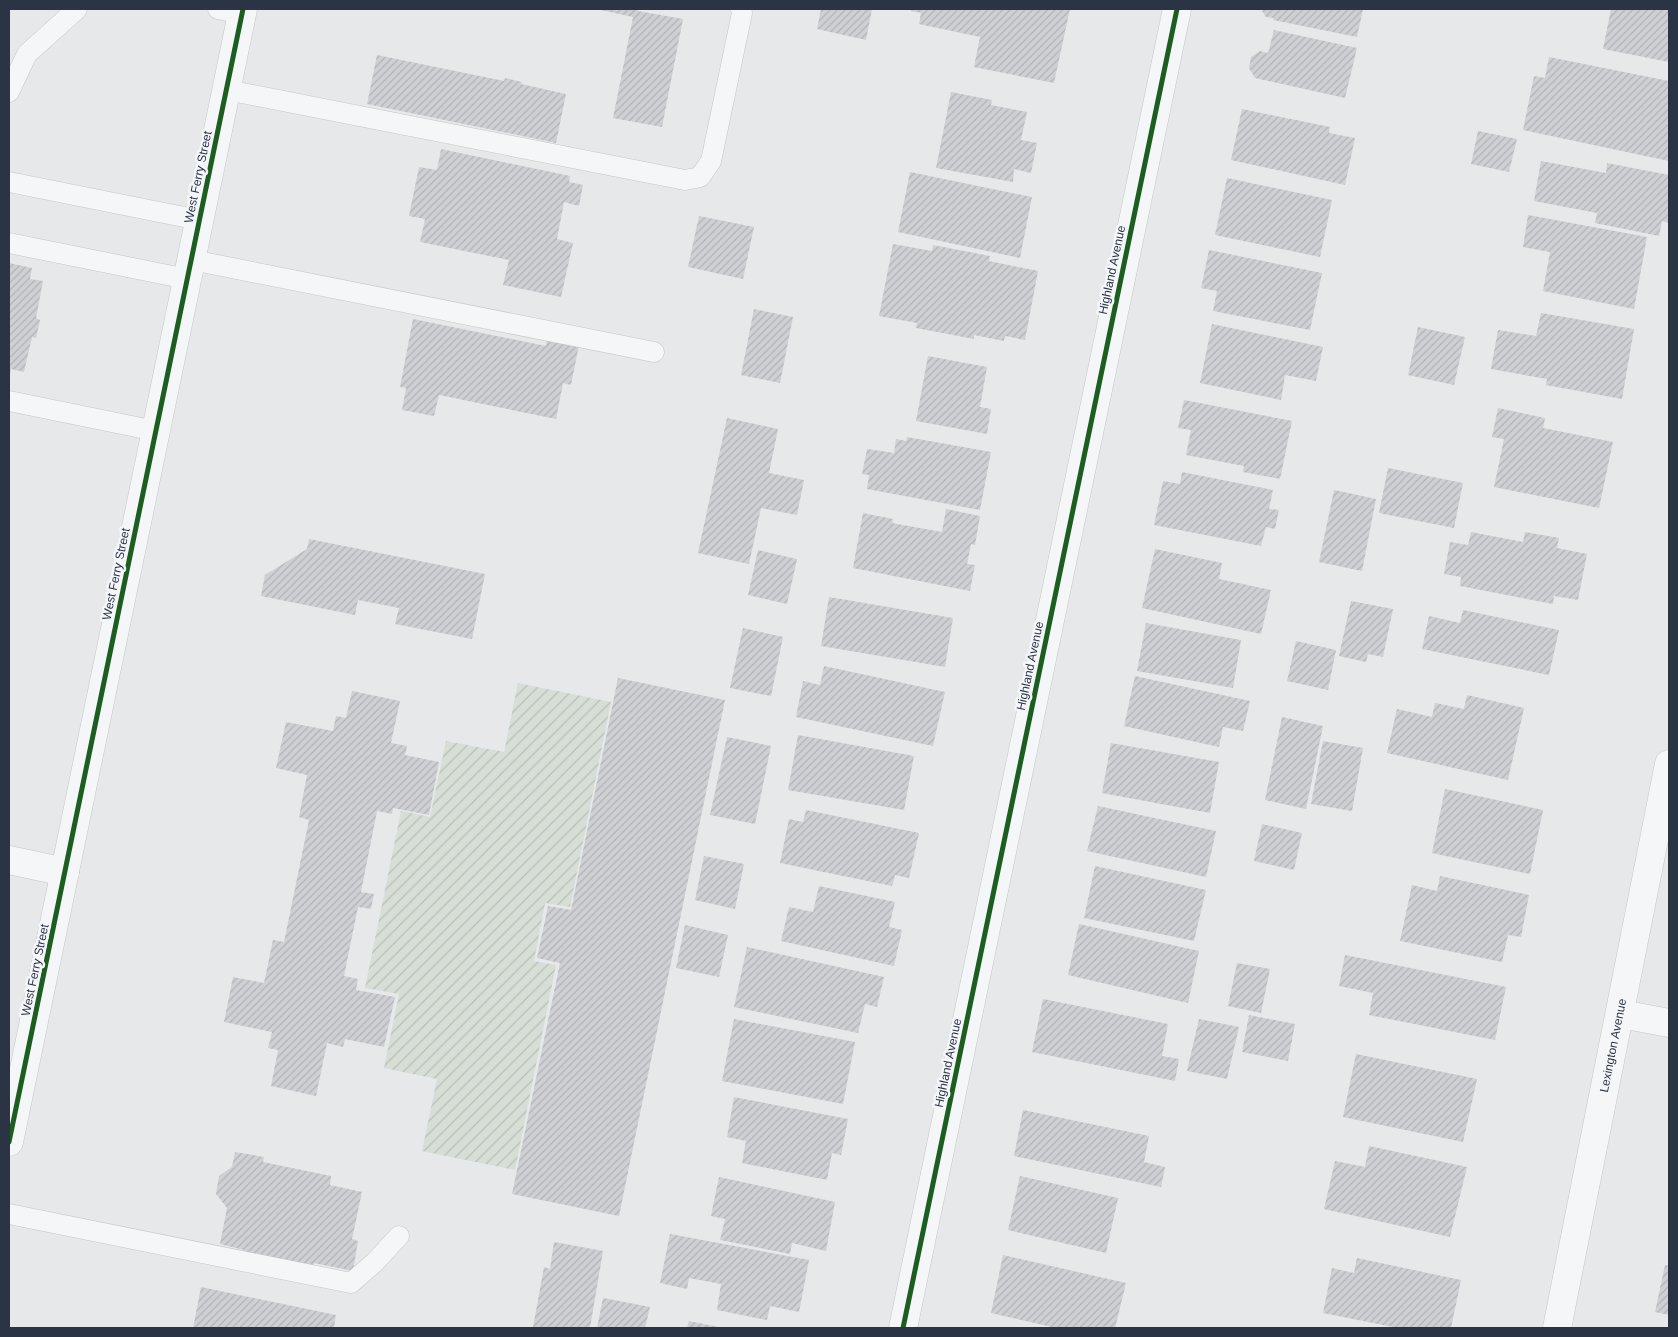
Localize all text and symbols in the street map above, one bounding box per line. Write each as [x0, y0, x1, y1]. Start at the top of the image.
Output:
street label: West Ferry Street [181, 129, 215, 224]
street label: Highland Avenue [1096, 224, 1128, 316]
street label: West Ferry Street [99, 526, 133, 621]
street label: Highland Avenue [1014, 620, 1046, 712]
street label: West Ferry Street [18, 922, 52, 1017]
street label: Lexington Avenue [1597, 997, 1629, 1094]
street label: Highland Avenue [932, 1017, 964, 1109]

